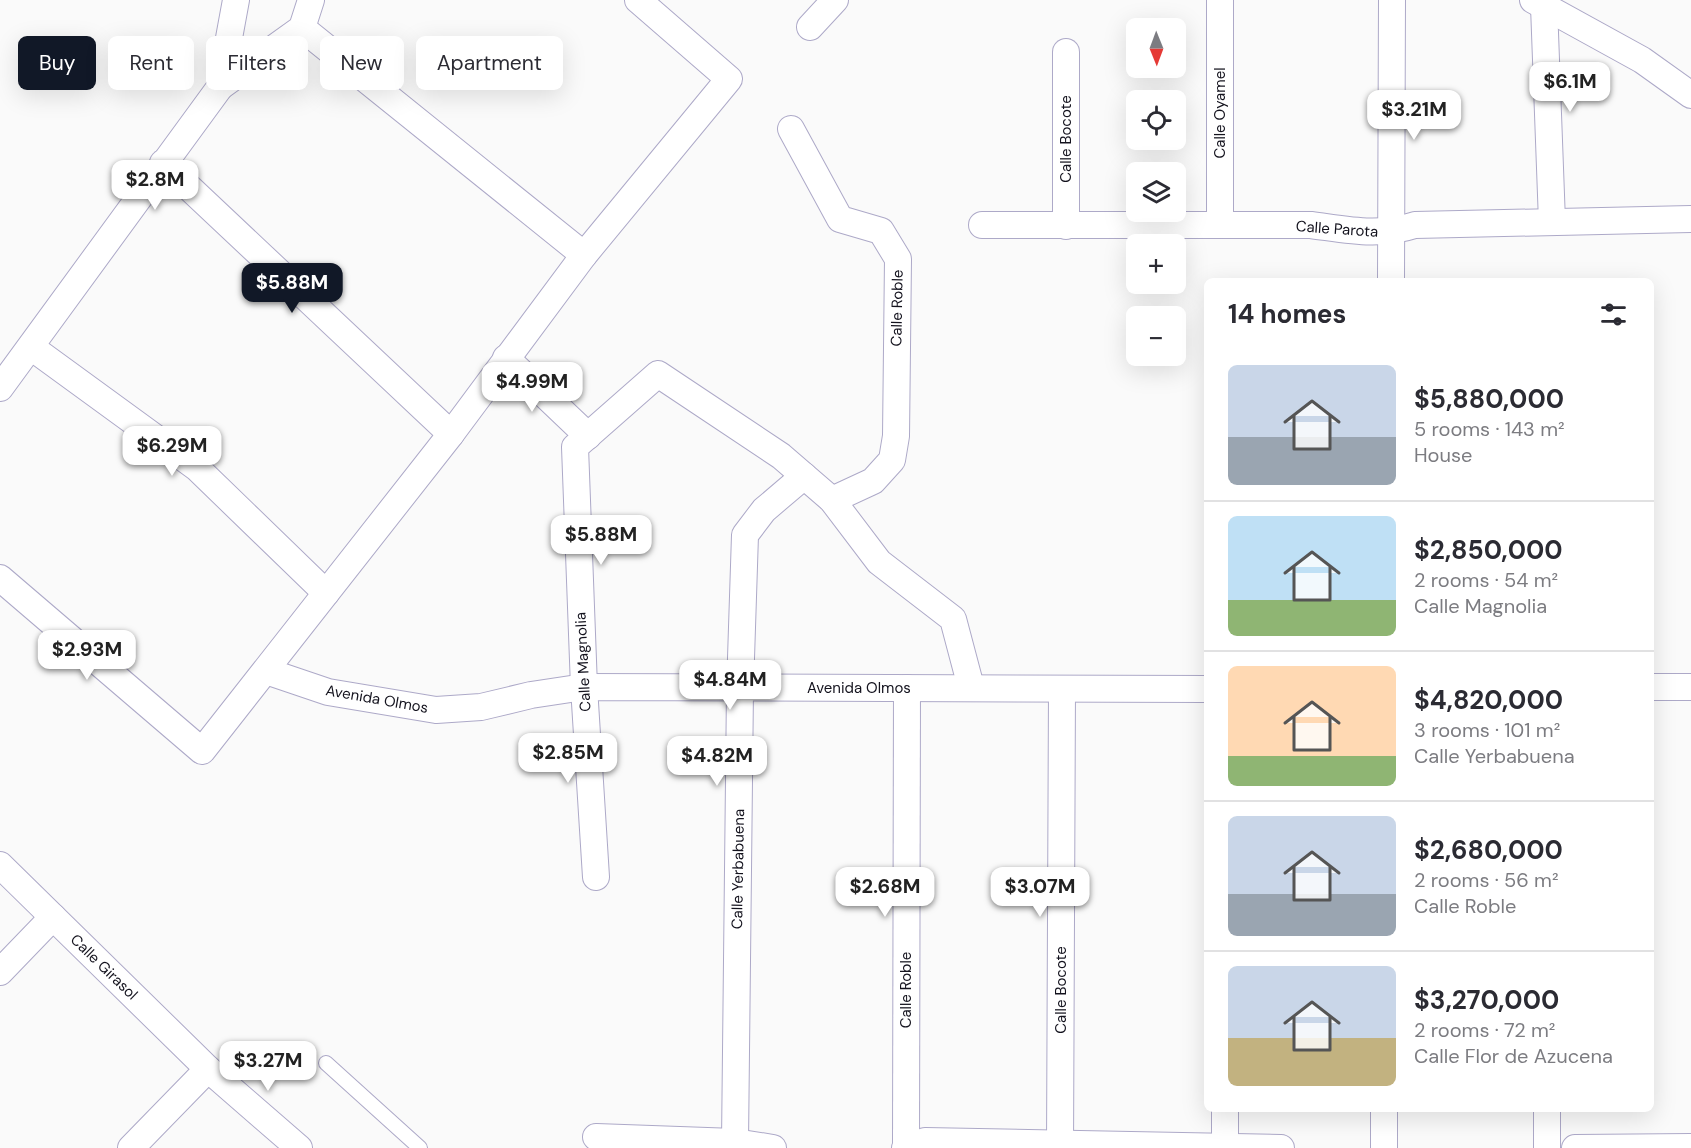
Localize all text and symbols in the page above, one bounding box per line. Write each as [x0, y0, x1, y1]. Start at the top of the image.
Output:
north arrow [1126, 18, 1186, 78]
map controls [1126, 18, 1186, 366]
chip: Buy [18, 36, 96, 90]
chip: Rent [108, 36, 194, 90]
chip: Filters [206, 36, 308, 90]
chip: New [320, 36, 404, 90]
chip: Apartment [416, 36, 563, 90]
pin: $6.1M [1528, 62, 1612, 113]
street label: Calle Oyamel [1210, 68, 1230, 159]
text: $6.1M [1543, 68, 1597, 94]
button: locate [1126, 90, 1186, 150]
pin: $3.21M [1365, 90, 1463, 141]
street label: Calle Bocote [1056, 95, 1076, 183]
text: $3.21M [1381, 96, 1447, 122]
pin: $2.8M [113, 160, 197, 211]
button: layers [1126, 162, 1186, 222]
text: $2.8M [125, 166, 185, 192]
street label: Calle Parota [1295, 216, 1379, 242]
button: + [1126, 234, 1186, 294]
pin: $5.88M [243, 263, 341, 314]
text: $5.88M [256, 269, 328, 295]
street label: Calle Roble [886, 269, 908, 347]
text: 14 homes [1228, 297, 1346, 331]
icon: filters [1597, 298, 1630, 331]
button: − [1126, 306, 1186, 366]
pin: $4.99M [483, 362, 581, 413]
text: $4.99M [496, 368, 568, 394]
text: $5,880,000 [1414, 382, 1564, 416]
icon: home [1276, 389, 1348, 461]
text: 5 rooms · 143 m² [1414, 416, 1565, 442]
pin: $6.29M [123, 426, 221, 477]
text: $6.29M [136, 432, 208, 458]
text: House [1414, 442, 1472, 468]
pin: $5.88M [552, 515, 650, 566]
text: $5.88M [565, 521, 637, 547]
text: $2,850,000 [1414, 533, 1563, 567]
icon: home [1276, 540, 1348, 612]
text: 2 rooms · 54 m² [1414, 567, 1558, 593]
text: Calle Magnolia [1414, 593, 1547, 619]
street label: Calle Magnolia [570, 612, 596, 712]
pin: $2.93M [38, 630, 136, 681]
text: $2.93M [52, 636, 122, 662]
pin: $4.84M [681, 660, 779, 711]
text: $4.84M [693, 666, 767, 692]
street label: Avenida Olmos [807, 678, 911, 698]
street label: Avenida Olmos [324, 680, 430, 718]
text: $4,820,000 [1414, 683, 1563, 717]
icon: home [1276, 690, 1348, 762]
text: 3 rooms · 101 m² [1414, 717, 1560, 743]
pin: $2.85M [519, 733, 617, 784]
pin: $4.82M [668, 736, 766, 787]
text: $2.85M [532, 739, 604, 765]
text: $4.82M [681, 742, 753, 768]
text: Calle Yerbabuena [1414, 743, 1575, 769]
street label: Calle Yerbabuena [727, 809, 749, 929]
text: $2,680,000 [1414, 833, 1563, 867]
icon: home [1276, 840, 1348, 912]
pin: $2.68M [836, 867, 934, 918]
pin: $3.07M [991, 867, 1089, 918]
text: 2 rooms · 56 m² [1414, 867, 1559, 893]
text: $2.68M [849, 873, 921, 899]
text: $3.07M [1005, 873, 1075, 899]
text: Calle Roble [1414, 893, 1516, 919]
street label: Calle Girasol [66, 930, 142, 1004]
street label: Calle Bocote [1051, 946, 1071, 1034]
street label: Calle Roble [896, 952, 916, 1028]
text: $3,270,000 [1414, 983, 1559, 1017]
icon: home [1276, 990, 1348, 1062]
text: 2 rooms · 72 m² [1414, 1017, 1555, 1043]
pin: $3.27M [219, 1041, 317, 1092]
text: Calle Flor de Azucena [1414, 1043, 1613, 1069]
text: $3.27M [233, 1047, 303, 1073]

